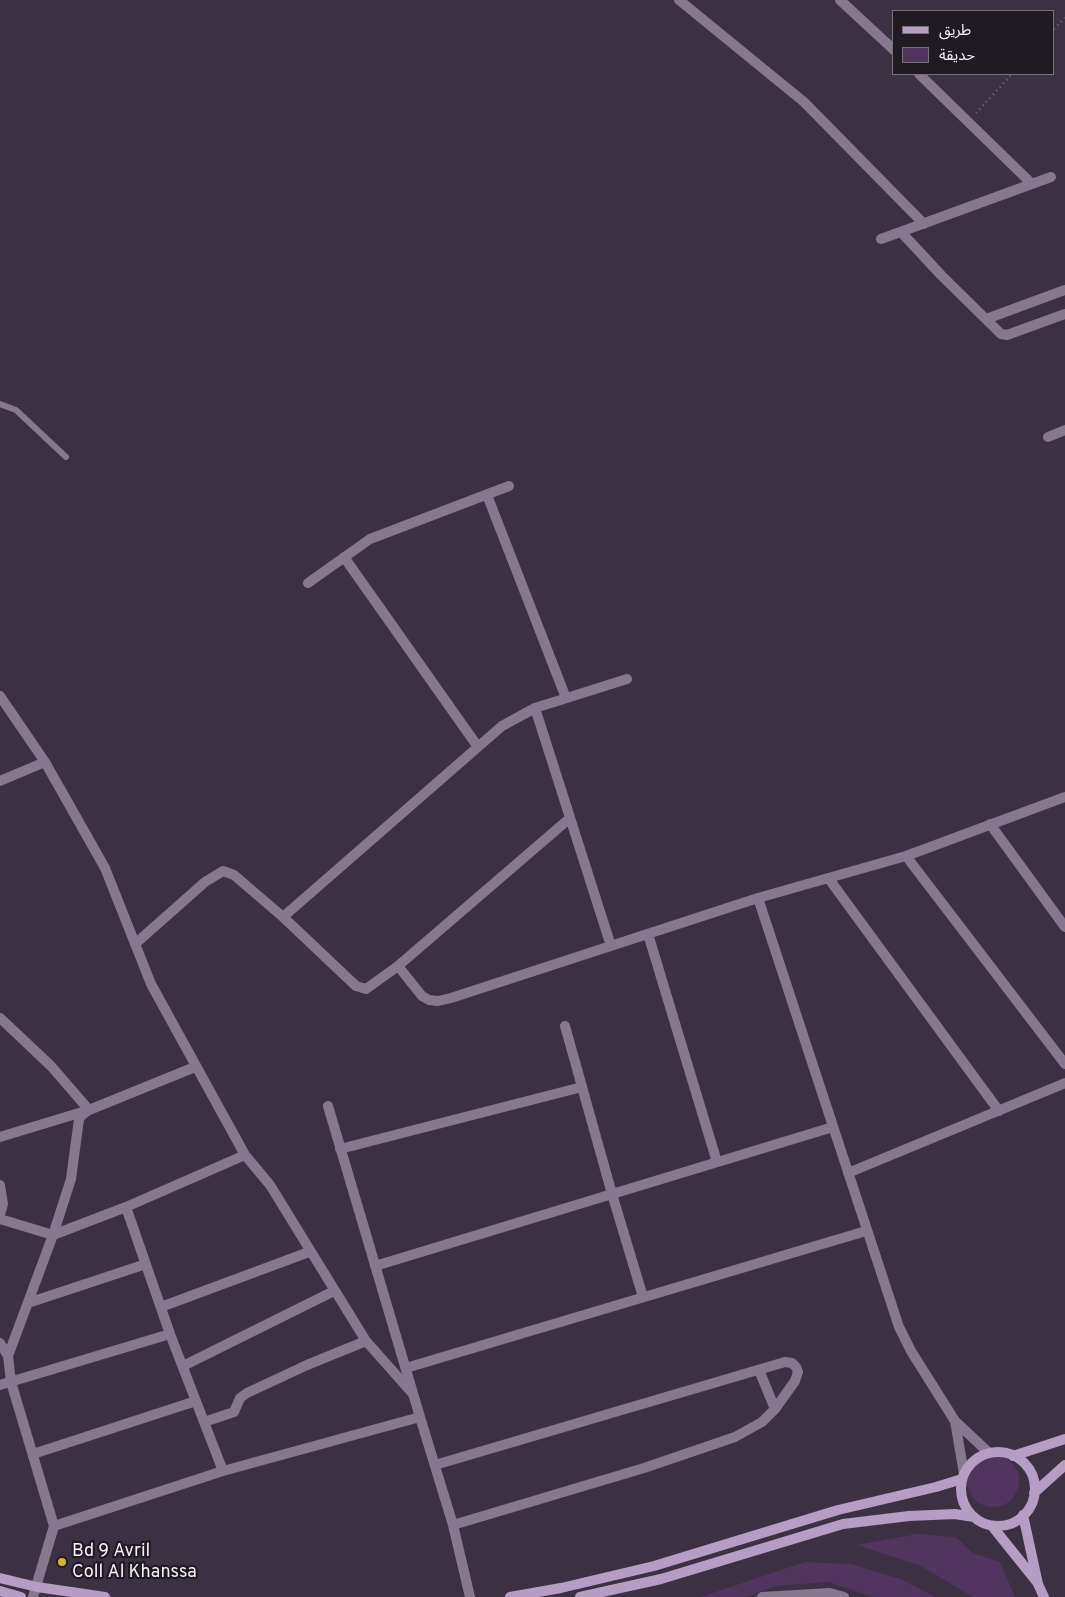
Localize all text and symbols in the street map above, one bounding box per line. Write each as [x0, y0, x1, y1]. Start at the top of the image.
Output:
legend [892, 10, 1055, 75]
text: طريق [939, 22, 971, 41]
text: حديقة [939, 47, 975, 66]
place label: Bd 9 Avril Coll Al Khanssa [72, 1541, 197, 1584]
marker: Bd 9 Avril Coll Al Khanssa [56, 1556, 68, 1568]

